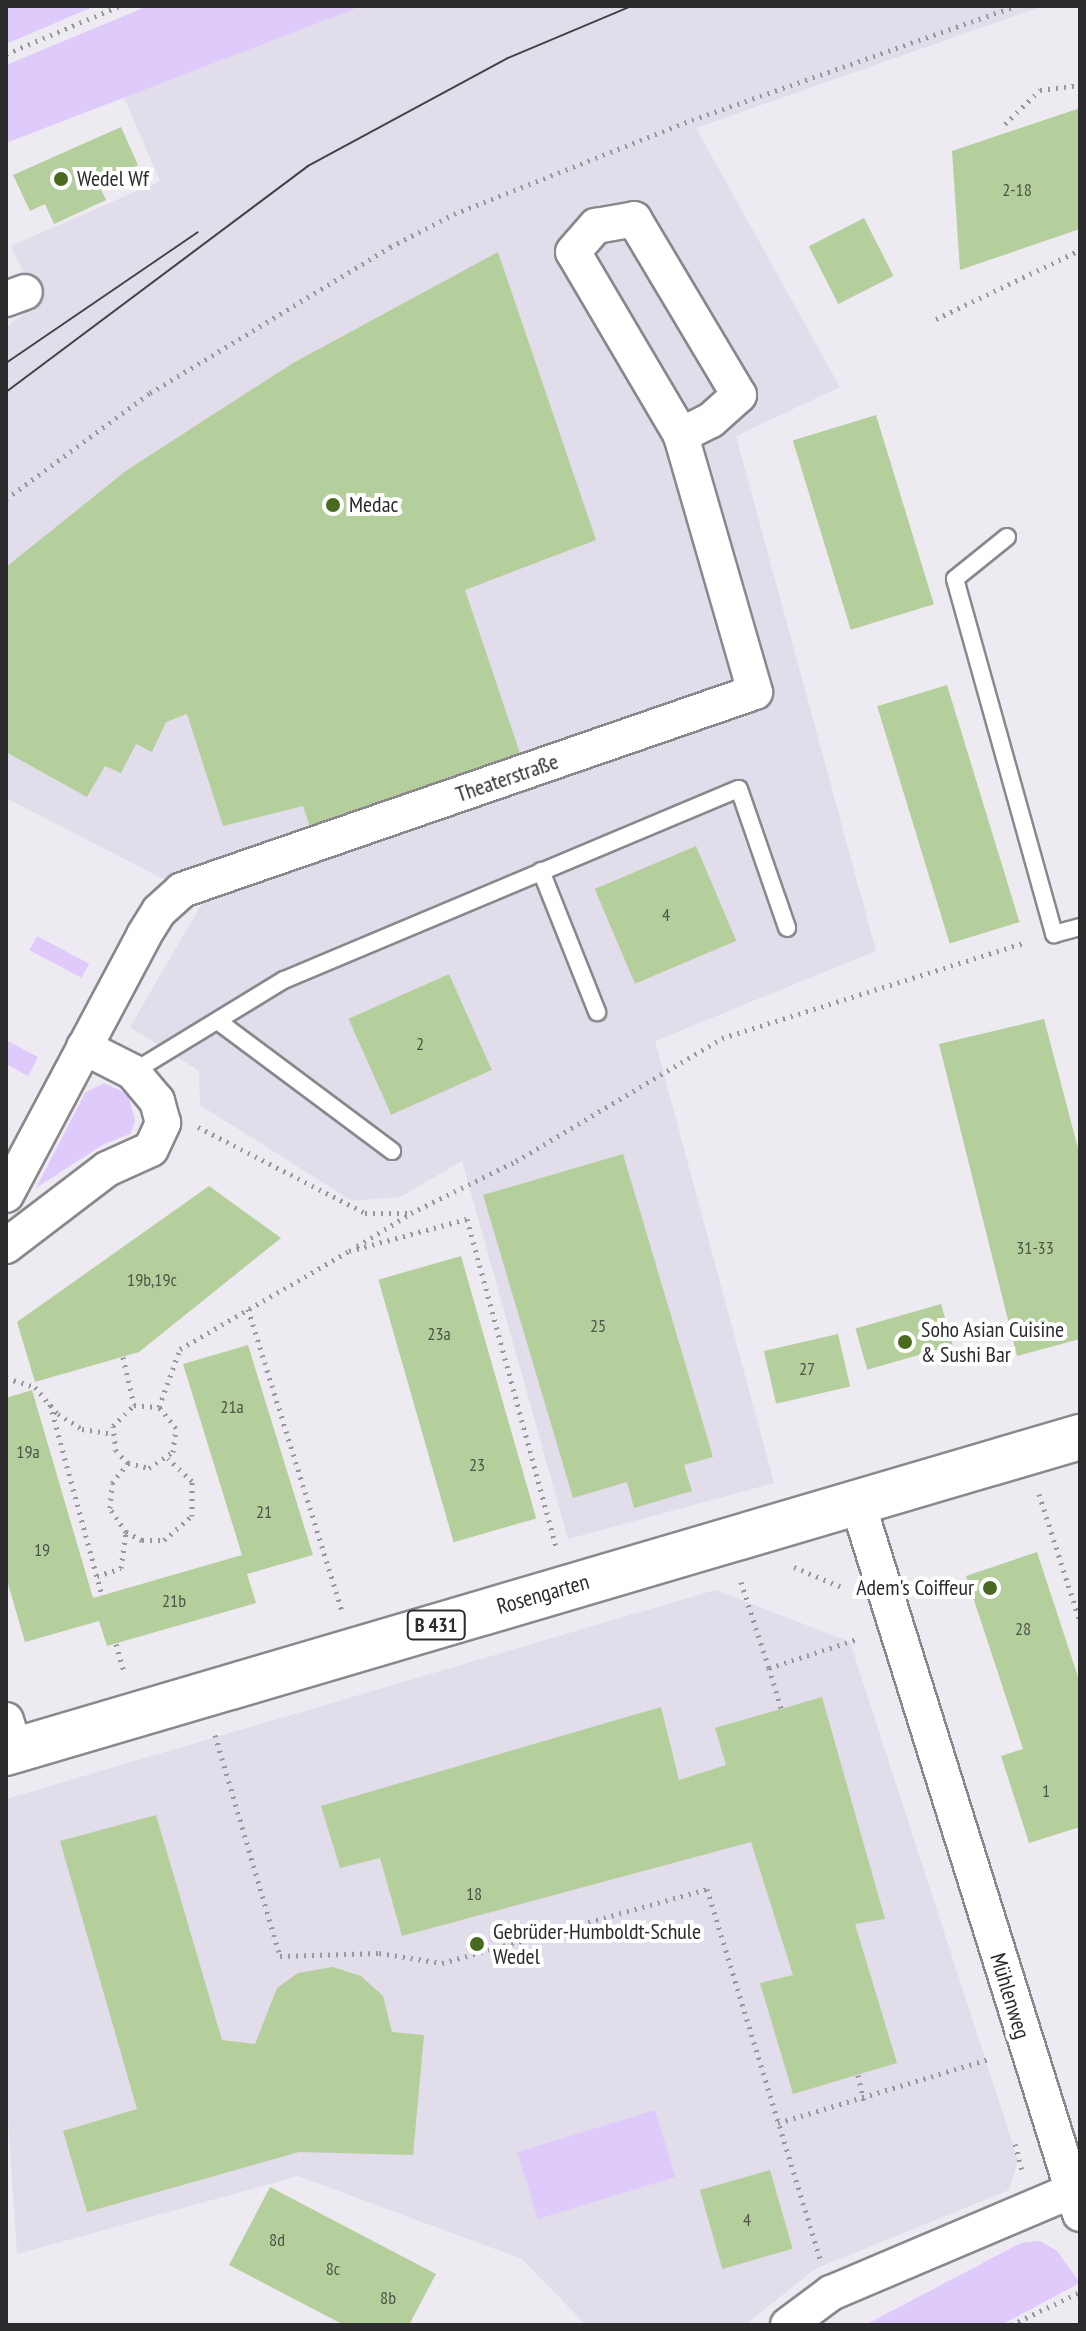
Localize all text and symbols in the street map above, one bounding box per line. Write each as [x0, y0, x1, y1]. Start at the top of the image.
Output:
place label: Wedel Wf [77, 166, 149, 192]
marker: Wedel Wf [52, 170, 70, 188]
house number: 2-18 [1002, 179, 1032, 201]
place label: Medac [349, 492, 398, 518]
marker: Medac [324, 496, 342, 514]
street label: Theaterstraße [452, 748, 562, 808]
house number: 4 [662, 904, 670, 926]
house number: 2 [416, 1033, 424, 1055]
house number: 31-33 [1016, 1237, 1054, 1259]
house number: 19b,19c [127, 1269, 177, 1291]
house number: 25 [590, 1315, 606, 1337]
place label: Soho Asian Cuisine & Sushi Bar [921, 1316, 1065, 1368]
house number: 23a [427, 1323, 451, 1345]
marker: Soho Asian Cuisine & Sushi Bar [896, 1333, 914, 1351]
house number: 27 [799, 1358, 815, 1380]
house number: 21a [220, 1396, 244, 1418]
house number: 19a [16, 1441, 40, 1463]
house number: 23 [469, 1454, 485, 1476]
house number: 21 [256, 1501, 272, 1523]
house number: 19 [34, 1539, 50, 1561]
street label: Rosengarten [494, 1568, 592, 1620]
place label: Adem's Coiffeur [856, 1575, 974, 1601]
marker: Adem's Coiffeur [981, 1579, 999, 1597]
house number: 21b [162, 1590, 186, 1612]
road number: B 431 [406, 1609, 466, 1641]
house number: 28 [1015, 1618, 1031, 1640]
house number: 1 [1042, 1780, 1050, 1802]
house number: 18 [466, 1883, 482, 1905]
place label: Gebrüder-Humboldt-Schule Wedel [493, 1918, 701, 1970]
marker: Gebrüder-Humboldt-Schule Wedel [468, 1935, 486, 1953]
street label: Mühlenweg [984, 1950, 1036, 2042]
house number: 4 [743, 2209, 751, 2231]
house number: 8d [269, 2229, 285, 2251]
house number: 8c [326, 2258, 340, 2280]
house number: 8b [380, 2287, 396, 2309]

